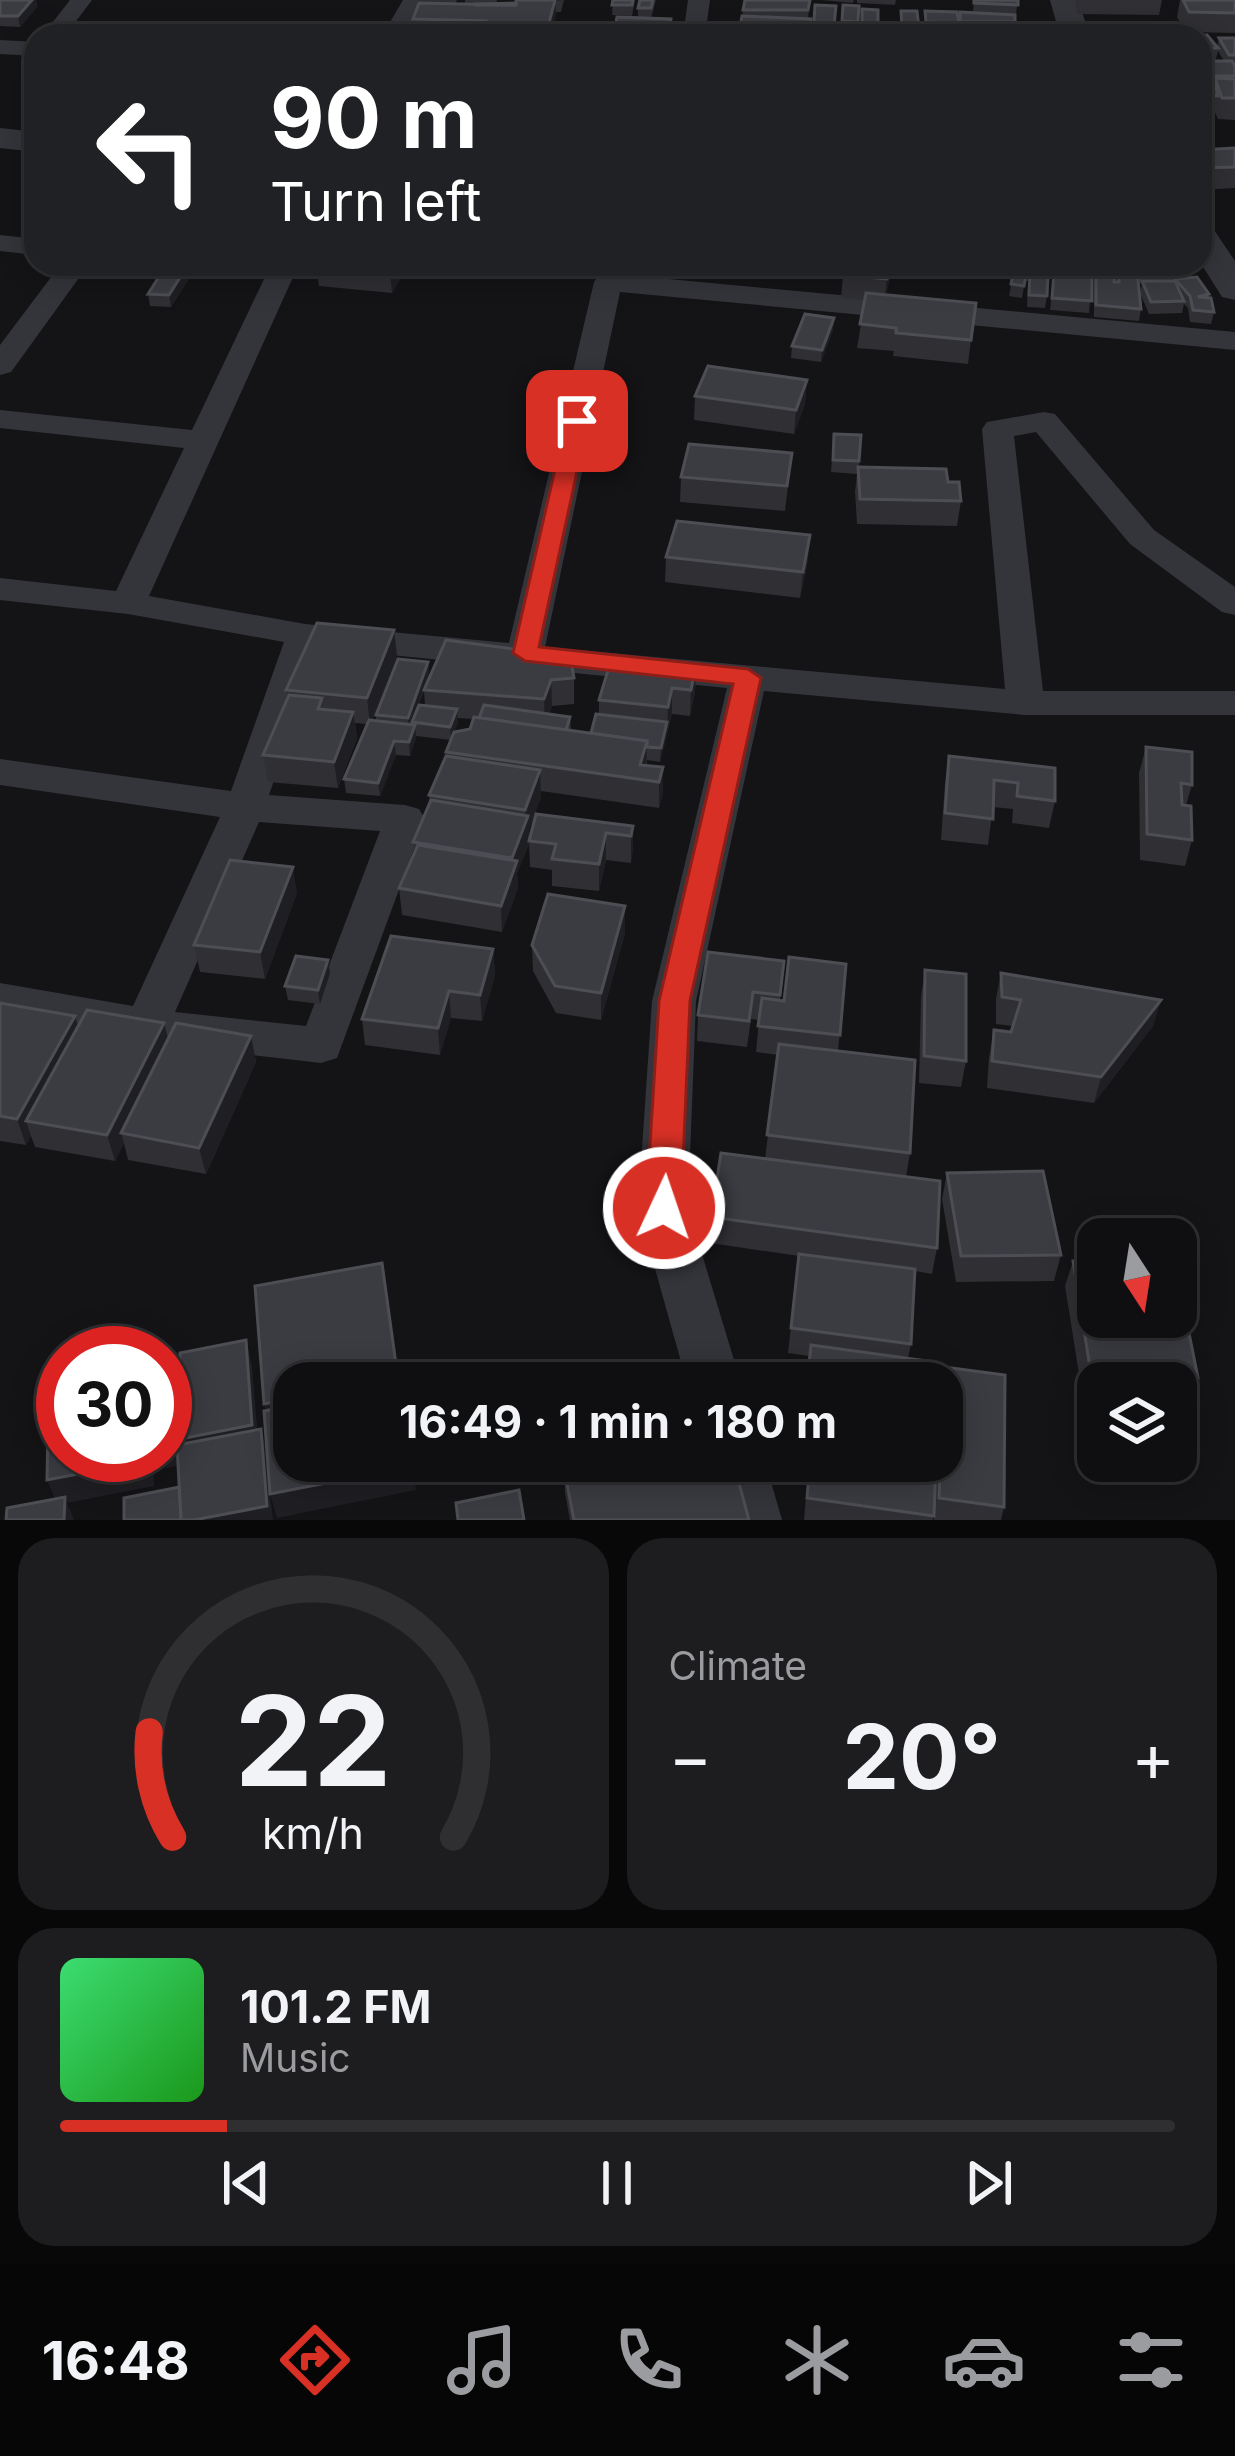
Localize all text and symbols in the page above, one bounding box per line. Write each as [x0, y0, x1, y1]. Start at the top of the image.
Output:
text: 90 m [270, 67, 478, 168]
icon: left [72, 72, 228, 228]
text: Turn left [270, 169, 481, 234]
pin [526, 370, 628, 472]
icon: arrive [544, 388, 610, 454]
position arrow [601, 1145, 727, 1271]
north arrow [1077, 1218, 1197, 1338]
map controls [1077, 1218, 1197, 1482]
speed limit sign: 30 [36, 1326, 192, 1482]
button: layers [1077, 1362, 1197, 1482]
text: 16:49 · 1 min · 180 m [399, 1394, 837, 1449]
text: Climate [669, 1642, 807, 1689]
text: 22 [235, 1665, 392, 1816]
text: 20° [842, 1702, 1001, 1811]
text: − [669, 1717, 712, 1797]
text: + [1131, 1717, 1175, 1797]
text: km/h [262, 1807, 364, 1859]
text: 101.2 FM [240, 1979, 432, 2034]
text: Music [240, 2034, 351, 2081]
icon: previous [213, 2150, 279, 2216]
icon: pause [584, 2150, 650, 2216]
icon: next [956, 2150, 1022, 2216]
icon: directions [273, 2318, 357, 2402]
icon: music [440, 2318, 524, 2402]
icon: phone [607, 2318, 691, 2402]
icon: climate [775, 2318, 859, 2402]
icon: car [942, 2318, 1026, 2402]
icon: filters [1109, 2318, 1193, 2402]
text: 16:48 [42, 2328, 190, 2393]

